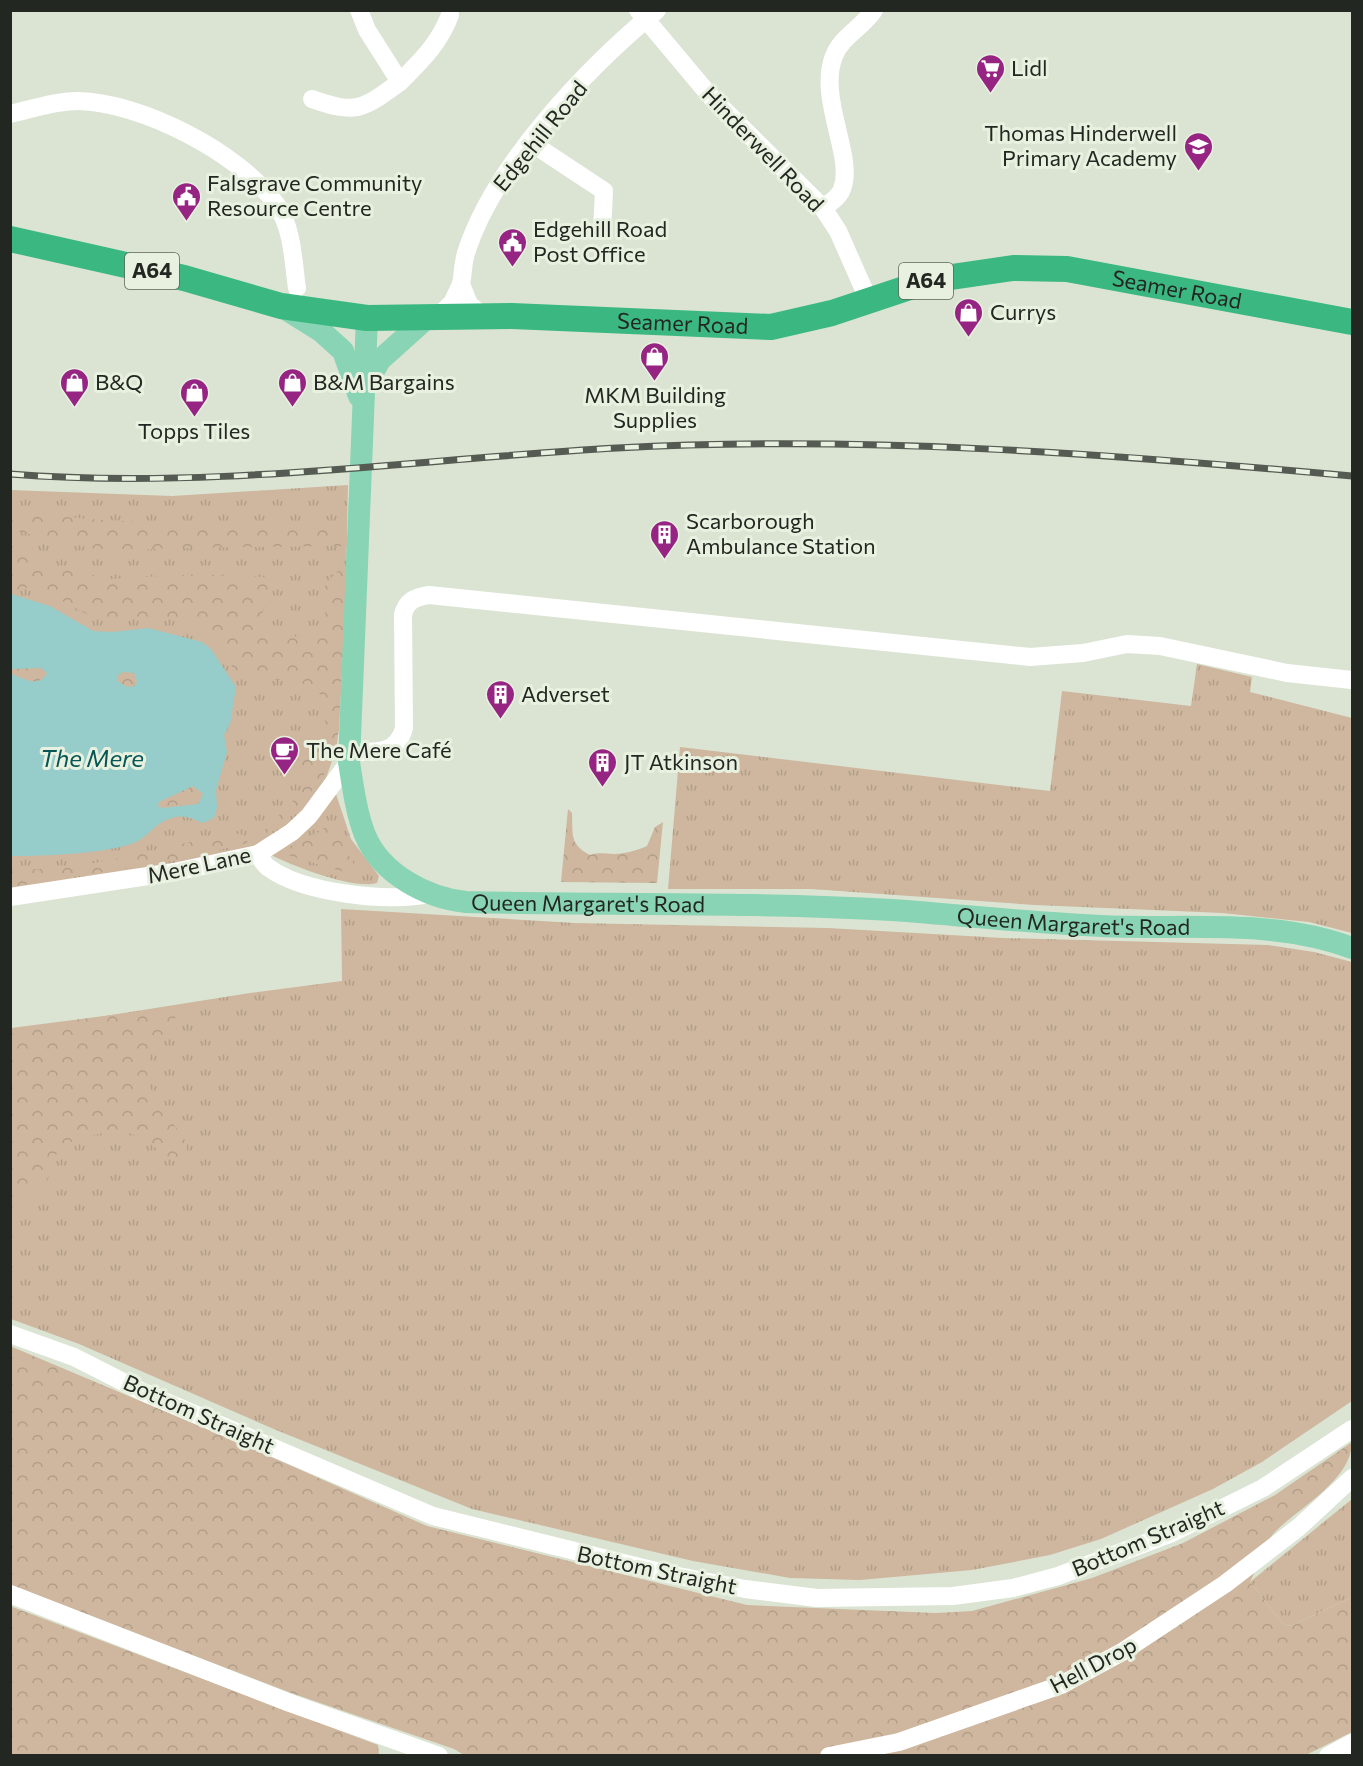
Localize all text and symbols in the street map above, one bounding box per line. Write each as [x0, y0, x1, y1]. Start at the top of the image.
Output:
supermarket icon: Lidl [974, 52, 1006, 94]
place label: Lidl [1011, 54, 1048, 81]
street label: Edgehill Road [487, 75, 592, 196]
street label: Hinderwell Road [697, 80, 830, 217]
place label: Thomas Hinderwell Primary Academy [984, 119, 1177, 171]
school or university icon: Thomas Hinderwell Primary Academy [1182, 130, 1214, 172]
place label: Falsgrave Community Resource Centre [207, 169, 422, 221]
public building icon: Falsgrave Community Resource Centre [170, 180, 202, 222]
place label: Edgehill Road Post Office [533, 215, 667, 267]
public building icon: Edgehill Road Post Office [496, 226, 528, 268]
road number: A64 [125, 253, 179, 289]
road number: A64 [899, 263, 953, 299]
street label: Seamer Road [1110, 264, 1244, 314]
shop icon: Currys [953, 296, 985, 338]
place label: Currys [990, 298, 1056, 325]
street label: Seamer Road [617, 306, 749, 339]
shop icon: MKM Building Supplies [639, 340, 671, 382]
shop icon: B&Q [58, 366, 90, 408]
shop icon: B&M Bargains [276, 366, 308, 408]
place label: B&Q [95, 368, 143, 395]
place label: B&M Bargains [313, 368, 455, 395]
shop icon: Topps Tiles [178, 376, 210, 418]
place label: MKM Building Supplies [584, 381, 726, 433]
place label: Topps Tiles [138, 417, 250, 444]
place label: Scarborough Ambulance Station [686, 507, 876, 559]
building icon: Scarborough Ambulance Station [649, 518, 681, 560]
building icon: Adverset [484, 678, 516, 720]
place label: Adverset [521, 680, 610, 707]
cafe icon: The Mere Café [269, 734, 301, 776]
place label: The Mere Café [306, 736, 452, 763]
water label: The Mere [40, 743, 144, 772]
building icon: JT Atkinson [587, 746, 619, 788]
place label: JT Atkinson [624, 748, 738, 775]
street label: Mere Lane [145, 840, 253, 889]
street label: Queen Margaret's Road [471, 888, 705, 917]
street label: Queen Margaret's Road [956, 901, 1190, 940]
street label: Bottom Straight [119, 1368, 279, 1459]
street label: Bottom Straight [1068, 1493, 1228, 1582]
street label: Bottom Straight [575, 1539, 739, 1600]
street label: Hell Drop [1045, 1631, 1141, 1699]

